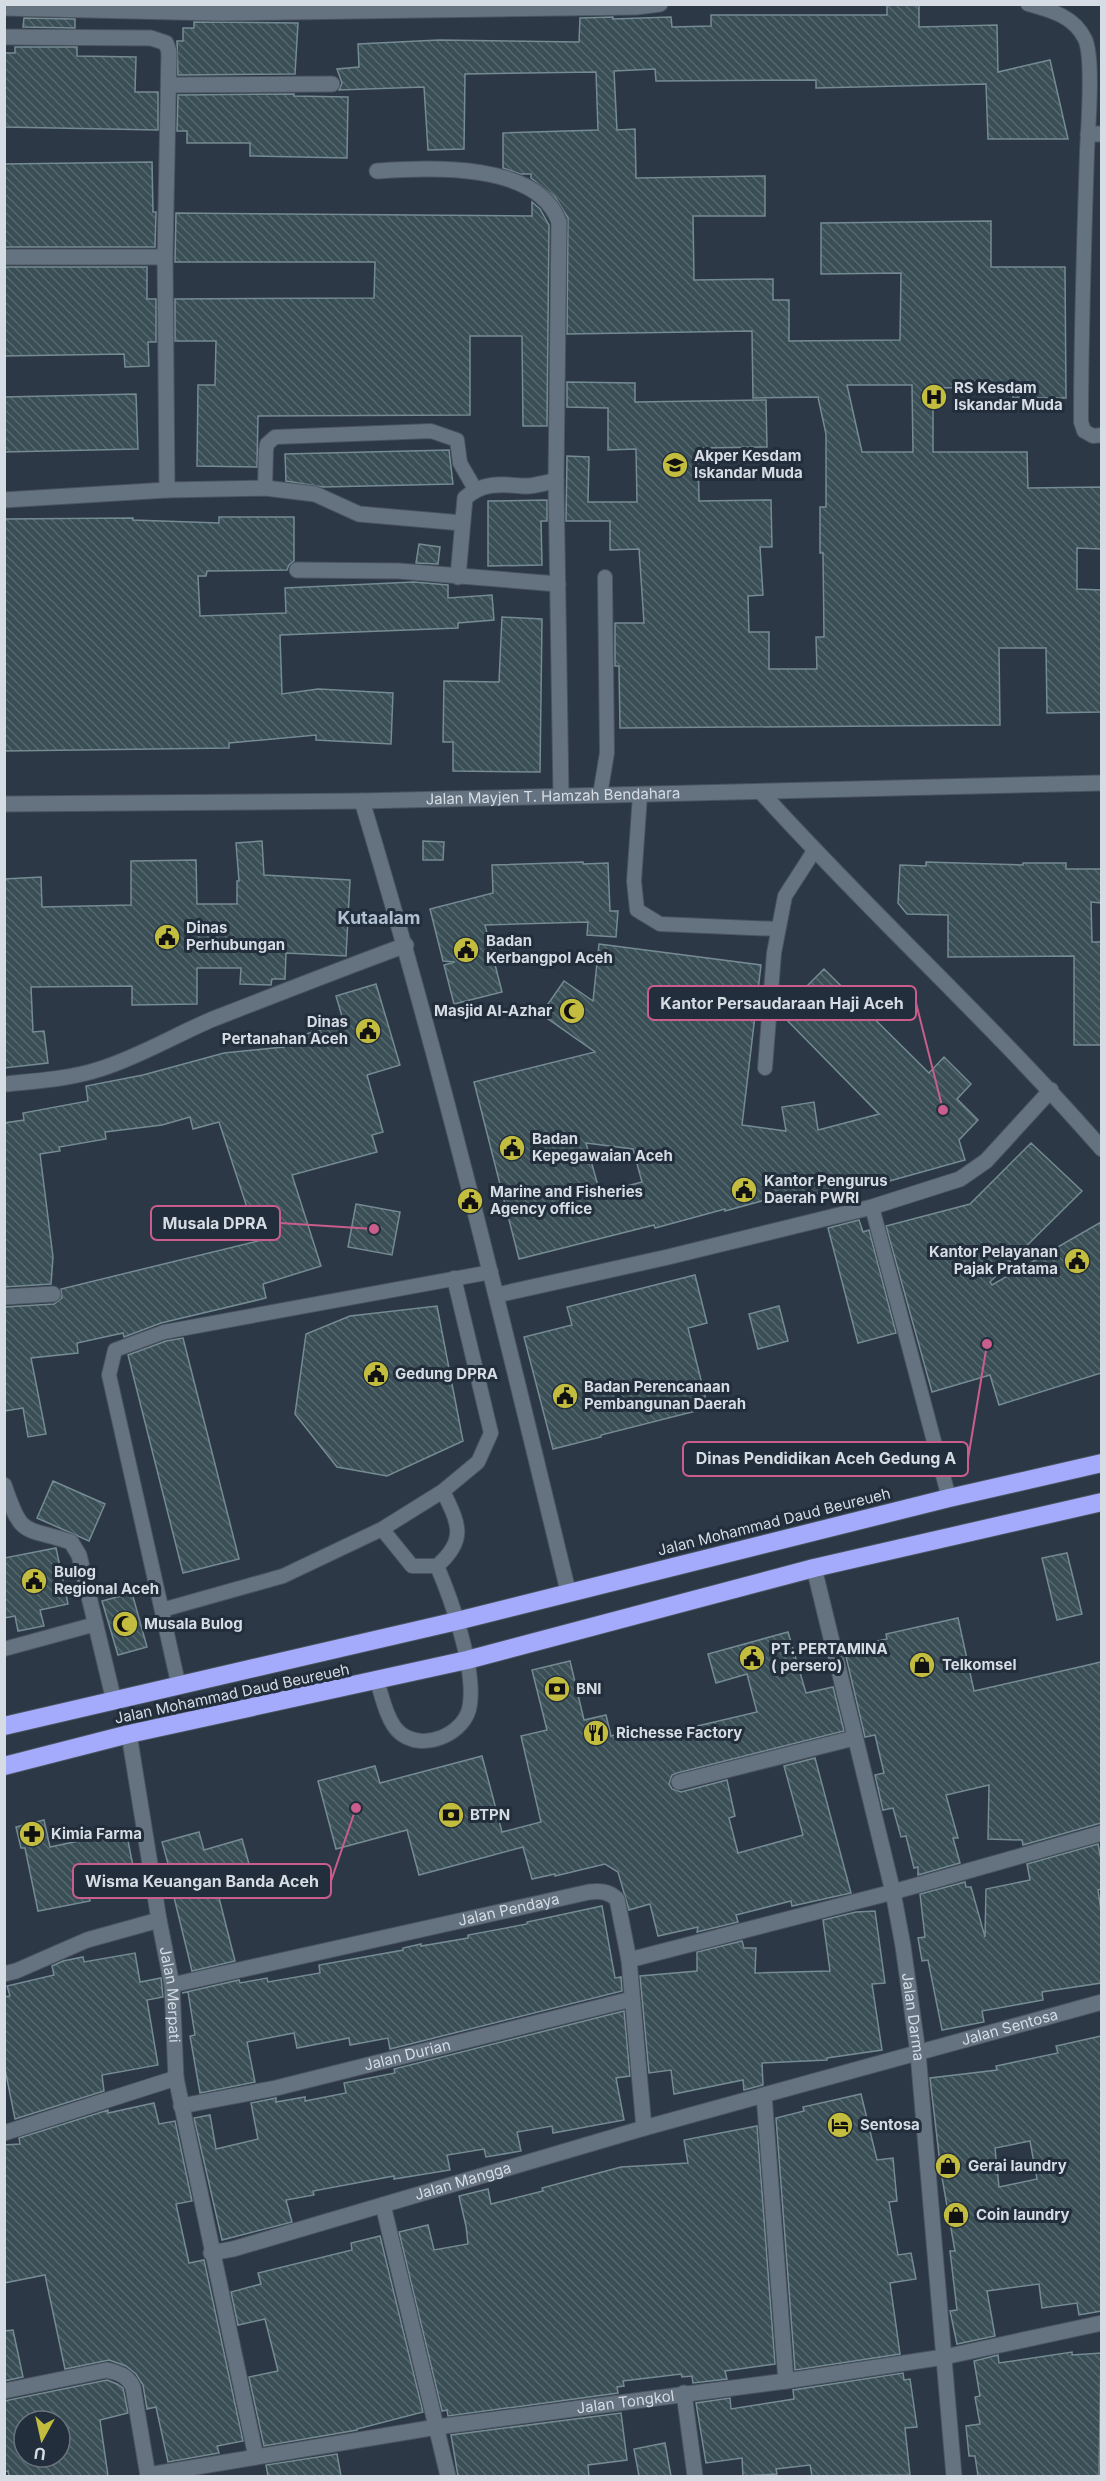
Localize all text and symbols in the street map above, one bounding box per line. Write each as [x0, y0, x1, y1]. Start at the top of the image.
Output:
place label: RS Kesdam Iskandar Muda [954, 378, 1063, 414]
hospital icon: RS Kesdam Iskandar Muda [919, 382, 949, 412]
place label: Akper Kesdam Iskandar Muda [694, 446, 803, 482]
school or university icon: Akper Kesdam Iskandar Muda [660, 450, 690, 480]
street label: Jalan Mayjen T. Hamzah Bendahara [425, 783, 680, 808]
district label: Kutaalam [338, 907, 420, 928]
place label: Dinas Perhubungan [186, 918, 285, 954]
public building icon: Dinas Perhubungan [152, 922, 182, 952]
place label: Badan Kerbangpol Aceh [486, 931, 613, 967]
public building icon: Badan Kerbangpol Aceh [451, 935, 481, 965]
callout: Kantor Persaudaraan Haji Aceh [648, 986, 916, 1020]
text: Kantor Persaudaraan Haji Aceh [660, 993, 904, 1013]
mosque icon: Masjid Al-Azhar [557, 996, 587, 1026]
place label: Masjid Al-Azhar [434, 1001, 552, 1020]
place label: Dinas Pertanahan Aceh [222, 1012, 348, 1048]
public building icon: Dinas Pertanahan Aceh [353, 1016, 383, 1046]
place label: Badan Kepegawaian Aceh [532, 1129, 673, 1165]
public building icon: Badan Kepegawaian Aceh [497, 1133, 527, 1163]
place label: Kantor Pengurus Daerah PWRI [764, 1171, 888, 1207]
public building icon: Kantor Pengurus Daerah PWRI [729, 1175, 759, 1205]
place label: Marine and Fisheries Agency office [490, 1182, 643, 1218]
public building icon: Marine and Fisheries Agency office [455, 1186, 485, 1216]
callout: Musala DPRA [151, 1206, 280, 1240]
text: Musala DPRA [163, 1213, 268, 1233]
place label: Kantor Pelayanan Pajak Pratama [929, 1242, 1058, 1278]
public building icon: Kantor Pelayanan Pajak Pratama [1062, 1246, 1092, 1276]
public building icon: Gedung DPRA [361, 1359, 391, 1389]
place label: Gedung DPRA [395, 1364, 498, 1383]
place label: Badan Perencanaan Pembangunan Daerah [584, 1377, 746, 1413]
public building icon: Badan Perencanaan Pembangunan Daerah [550, 1381, 580, 1411]
callout: Dinas Pendidikan Aceh Gedung A [683, 1442, 968, 1476]
text: Dinas Pendidikan Aceh Gedung A [696, 1448, 956, 1468]
street label: Jalan Mohammad Daud Beureueh [655, 1483, 892, 1560]
place label: Bulog Regional Aceh [54, 1562, 159, 1598]
public building icon: Bulog Regional Aceh [19, 1566, 49, 1596]
mosque icon: Musala Bulog [110, 1609, 140, 1639]
place label: Musala Bulog [144, 1614, 243, 1633]
place label: PT. PERTAMINA ( persero) [771, 1639, 888, 1675]
public building icon: PT. PERTAMINA ( persero) [737, 1643, 767, 1673]
shop icon: Telkomsel [907, 1650, 937, 1680]
place label: Telkomsel [942, 1655, 1017, 1674]
street label: Jalan Mohammad Daud Beureueh [113, 1659, 351, 1728]
bank icon: BNI [542, 1674, 572, 1704]
place label: BNI [576, 1679, 602, 1698]
restaurant icon: Richesse Factory [581, 1718, 611, 1748]
place label: Richesse Factory [616, 1723, 742, 1742]
bank icon: BTPN [436, 1800, 466, 1830]
place label: BTPN [470, 1805, 510, 1824]
pharmacy icon: Kimia Farma [17, 1819, 47, 1849]
place label: Kimia Farma [51, 1824, 142, 1843]
callout: Wisma Keuangan Banda Aceh [73, 1864, 331, 1898]
text: Wisma Keuangan Banda Aceh [85, 1871, 319, 1891]
street label: Jalan Pendaya [456, 1889, 561, 1930]
street label: Jalan Merpati [156, 1945, 184, 2043]
street label: Jalan Darma [898, 1971, 929, 2062]
street label: Jalan Sentosa [959, 2005, 1060, 2049]
street label: Jalan Durian [362, 2035, 452, 2075]
hotel icon: Sentosa [825, 2110, 855, 2140]
place label: Sentosa [860, 2115, 920, 2134]
shop icon: Gerai laundry [933, 2151, 963, 2181]
place label: Gerai laundry [968, 2156, 1067, 2175]
street label: Jalan Mangga [412, 2158, 513, 2204]
shop icon: Coin laundry [941, 2200, 971, 2230]
place label: Coin laundry [976, 2205, 1070, 2224]
street label: Jalan Tongkol [575, 2386, 675, 2418]
north arrow [12, 2409, 72, 2469]
text: U [33, 2443, 47, 2465]

